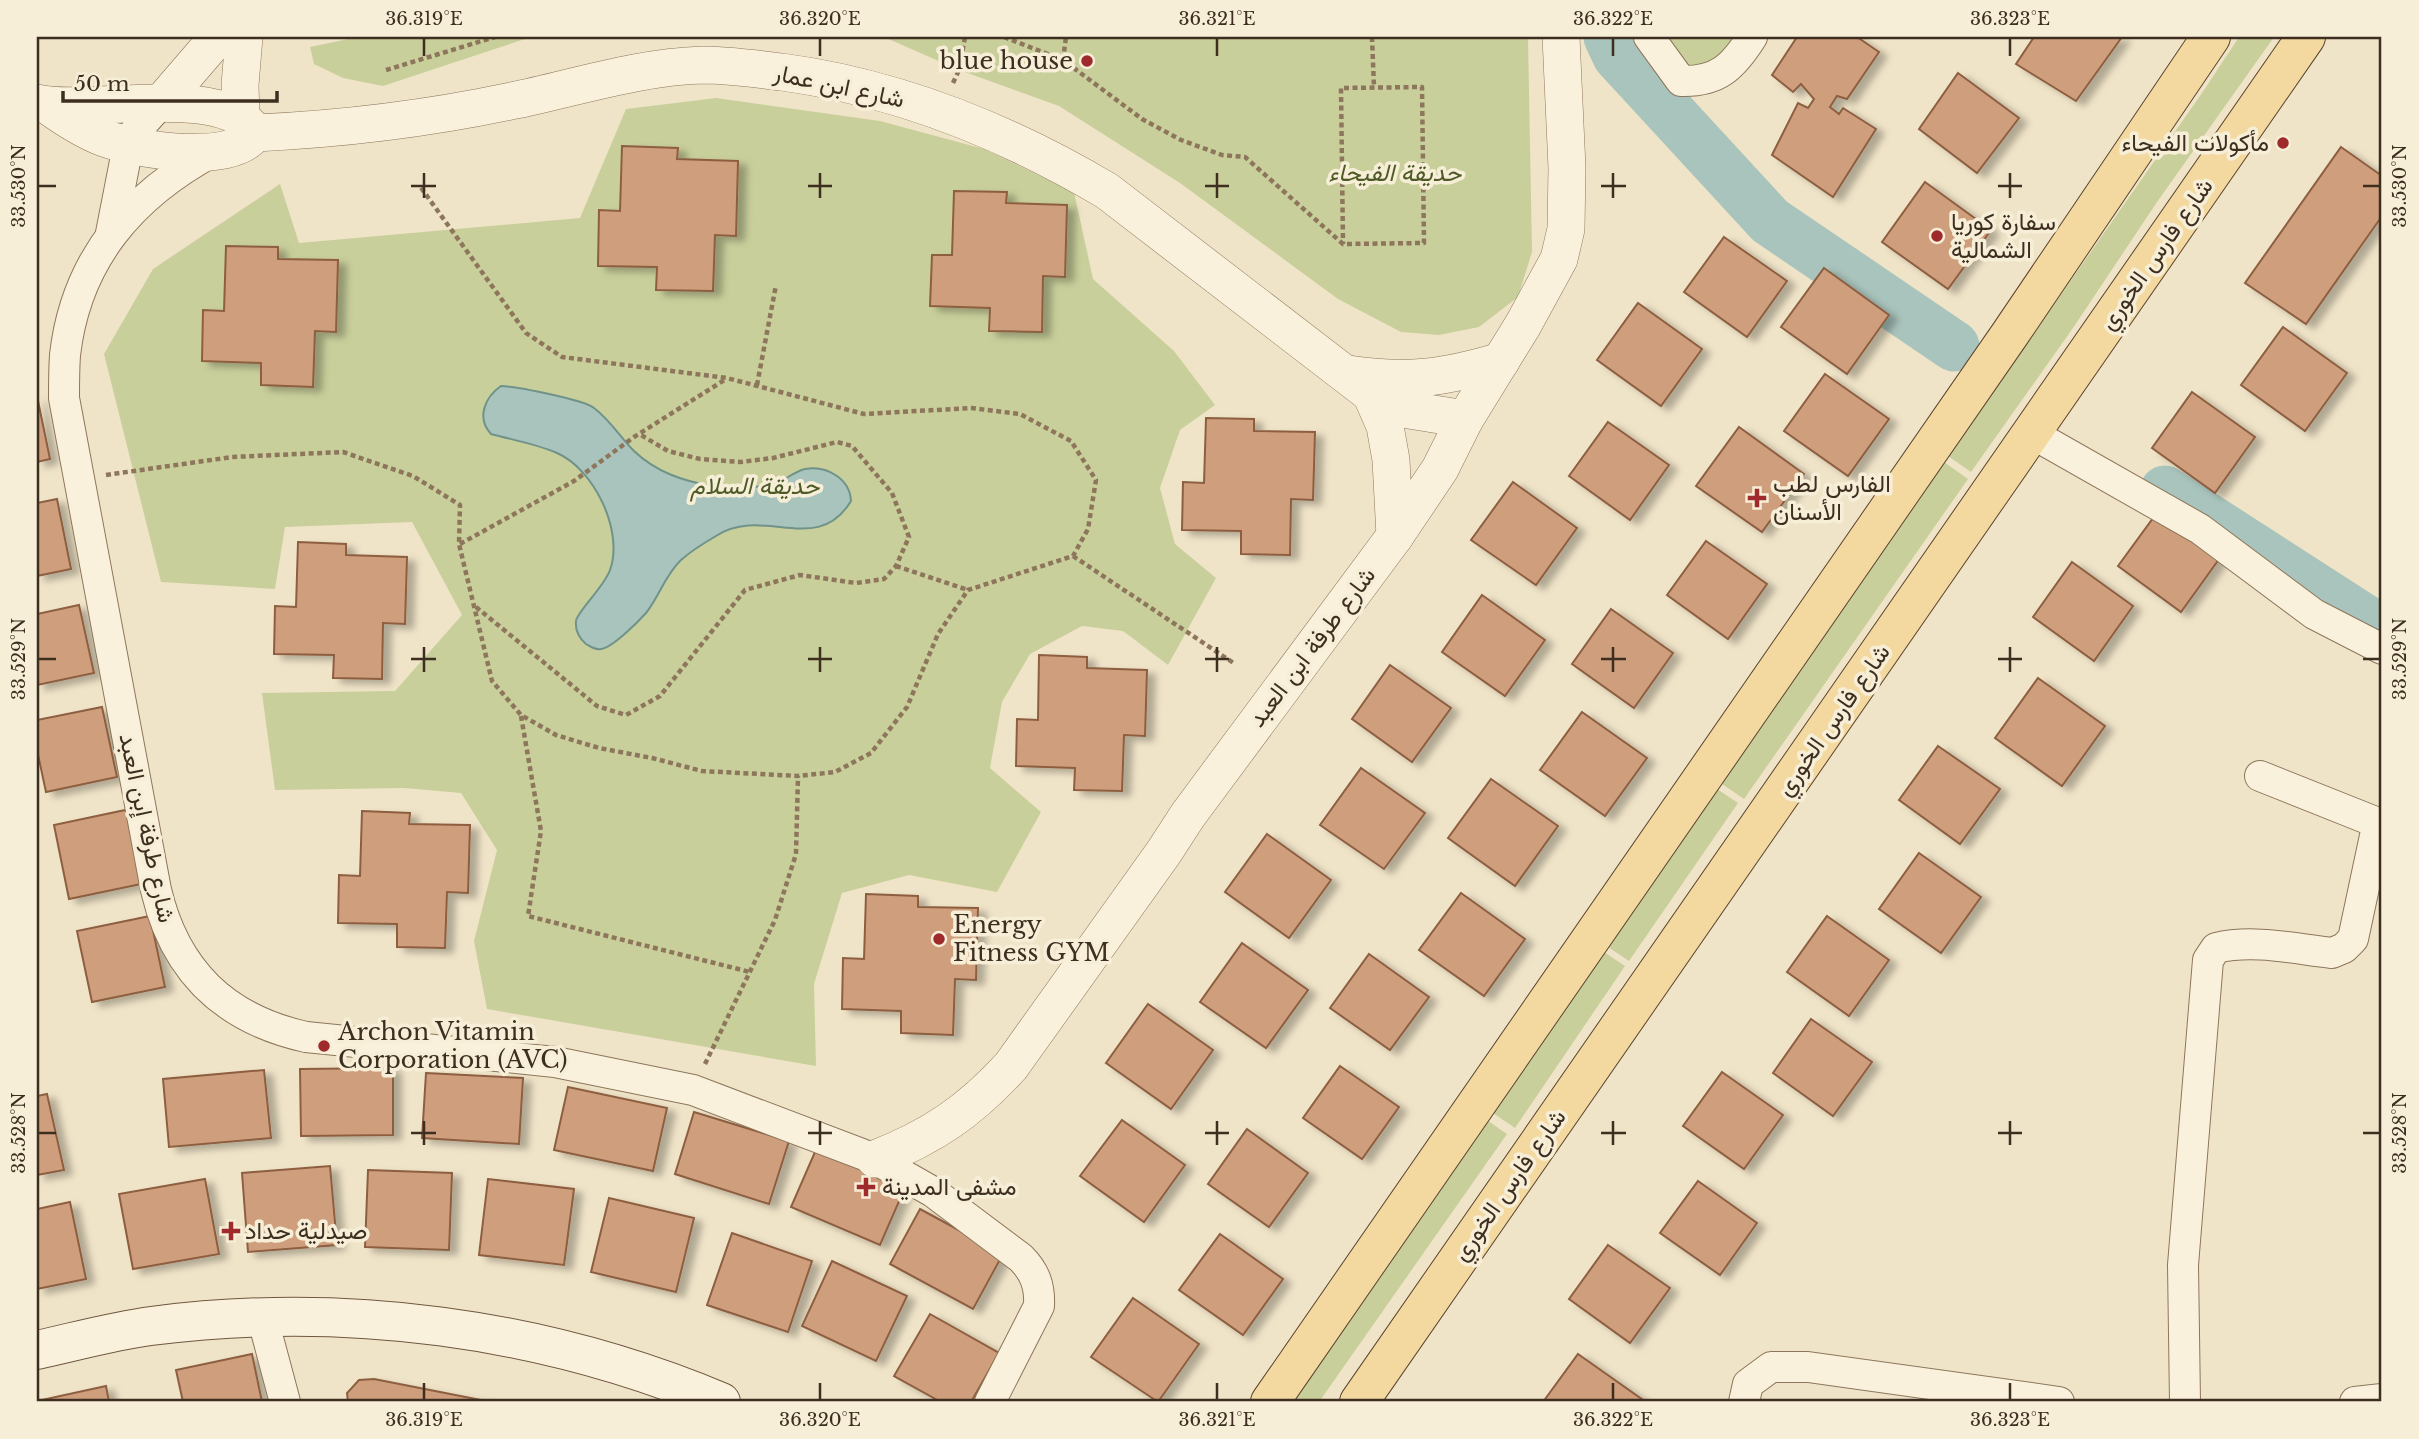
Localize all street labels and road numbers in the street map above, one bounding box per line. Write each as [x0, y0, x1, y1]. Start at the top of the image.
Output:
street label: شارع ابن عمار [770, 57, 907, 115]
street label: شارع فارس الخوري [2092, 172, 2223, 338]
street label: شارع طرفة ابن العبد [1242, 561, 1383, 734]
street label: شارع فارس الخوري [1769, 638, 1900, 804]
street label: شارع طرفة إبن العبد [111, 731, 182, 926]
street label: شارع فارس الخوري [1445, 1103, 1576, 1269]

